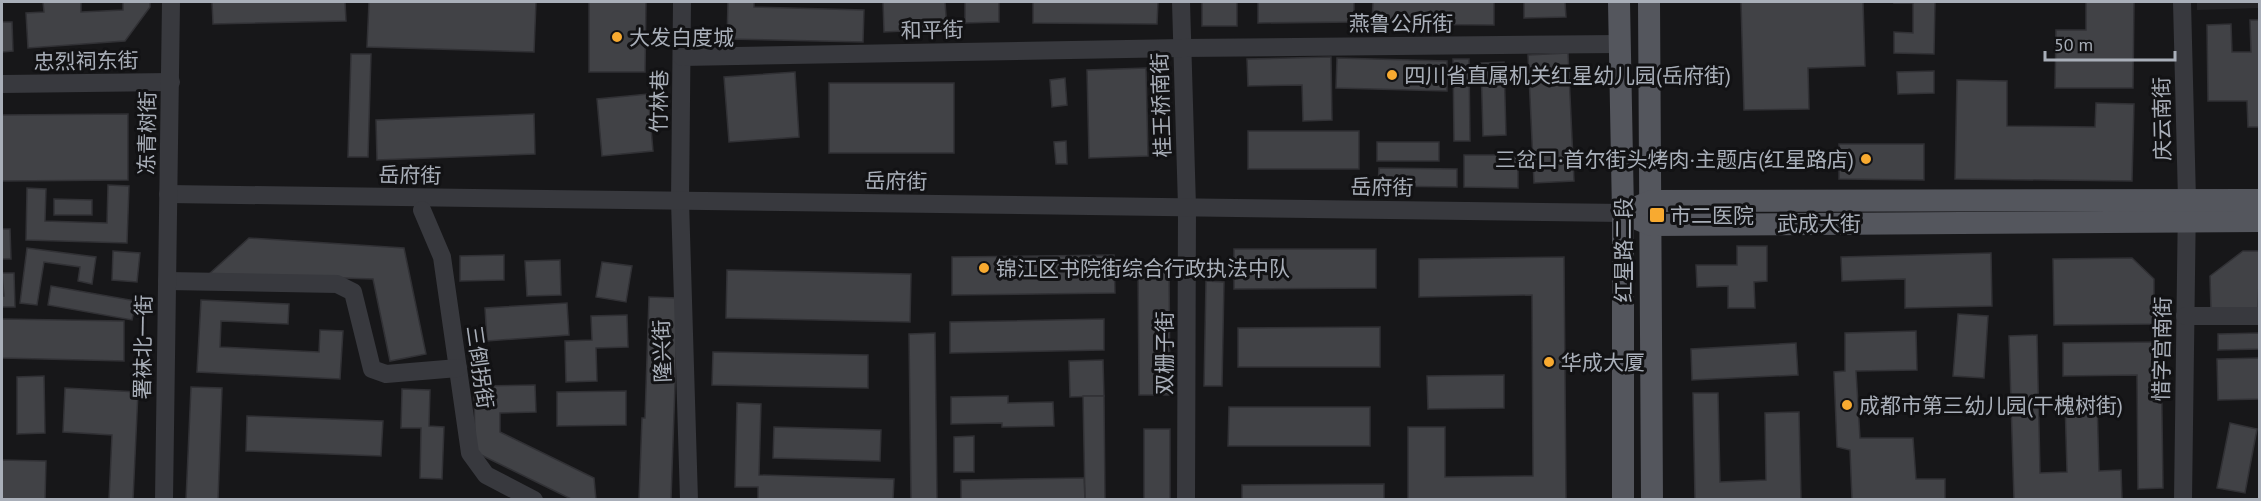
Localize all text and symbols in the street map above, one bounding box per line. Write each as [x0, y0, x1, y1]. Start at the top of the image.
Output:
street label: 燕鲁公所街 [1349, 10, 1454, 37]
street label: 和平街 [900, 16, 964, 44]
place label: 大发白度城 [629, 24, 734, 51]
scale bar [2045, 24, 2176, 62]
marker: 大发白度城 [610, 30, 624, 44]
text: 50 m [2054, 33, 2093, 56]
street label: 忠烈祠东街 [33, 47, 139, 75]
street label: 桂王桥南街 [1146, 52, 1176, 158]
place label: 四川省直属机关红星幼儿园(岳府街) [1404, 62, 1731, 89]
marker: 四川省直属机关红星幼儿园(岳府街) [1385, 68, 1399, 82]
street label: 竹林巷 [645, 69, 673, 133]
street label: 庆云南街 [2148, 77, 2176, 161]
street label: 冻青树街 [133, 91, 161, 175]
place label: 三岔口·首尔街头烤肉·主题店(红星路店) [1495, 146, 1854, 173]
marker: 三岔口·首尔街头烤肉·主题店(红星路店) [1859, 152, 1873, 166]
street label: 岳府街 [378, 161, 442, 189]
street label: 岳府街 [864, 167, 928, 195]
street label: 岳府街 [1350, 173, 1414, 201]
street label: 红星路二段 [1610, 198, 1637, 303]
place label: 市二医院 [1670, 202, 1754, 229]
marker: 市二医院 [1648, 206, 1666, 224]
street label: 武成大街 [1777, 210, 1861, 237]
place label: 锦江区书院街综合行政执法中队 [996, 255, 1290, 282]
marker: 锦江区书院街综合行政执法中队 [977, 261, 991, 275]
street label: 署袜北一街 [129, 294, 157, 400]
street label: 惜字宫南街 [2148, 296, 2176, 402]
street label: 双栅子街 [1151, 311, 1178, 395]
street label: 隆兴街 [647, 319, 677, 383]
street label: 三倒拐街 [461, 324, 499, 410]
place label: 华成大厦 [1561, 349, 1645, 376]
marker: 华成大厦 [1542, 355, 1556, 369]
place label: 成都市第三幼儿园(干槐树街) [1859, 392, 2123, 419]
marker: 成都市第三幼儿园(干槐树街) [1840, 398, 1854, 412]

